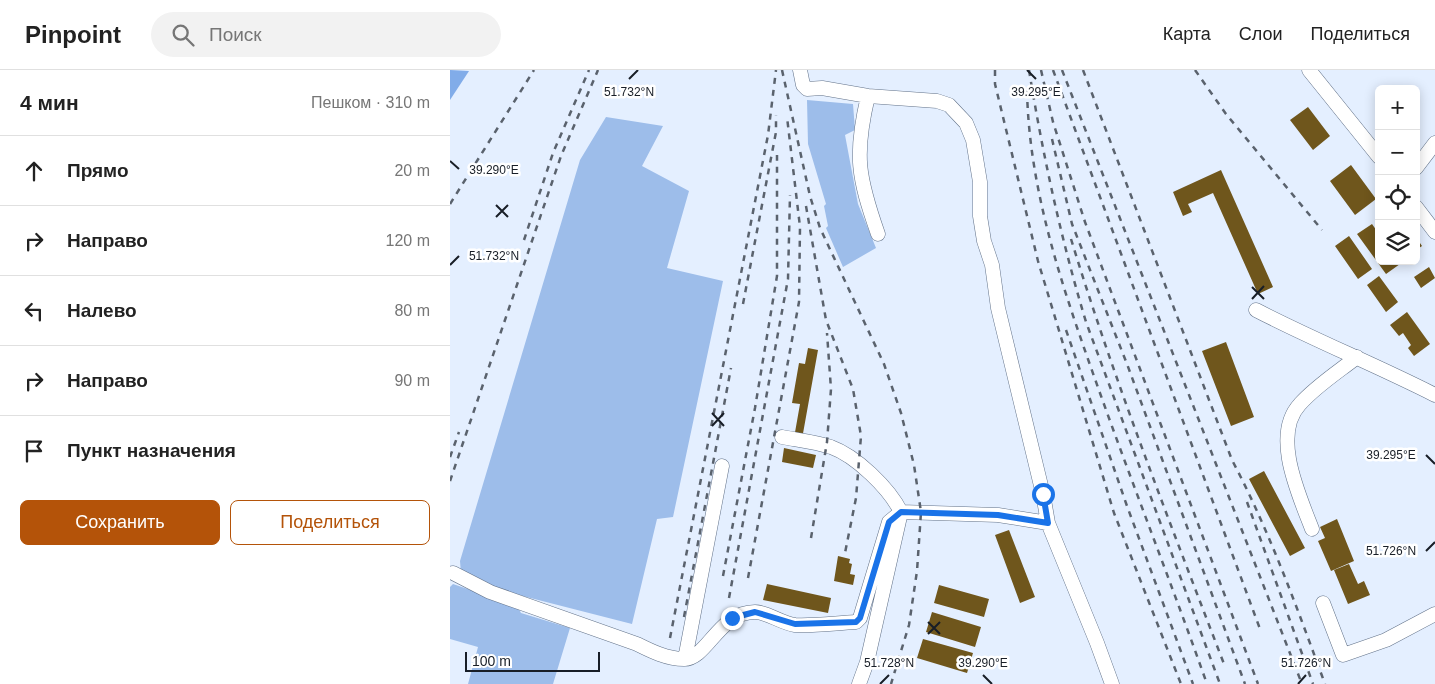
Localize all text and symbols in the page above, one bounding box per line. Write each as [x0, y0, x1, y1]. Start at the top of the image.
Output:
search box [151, 12, 501, 57]
text: Pinpoint [25, 21, 121, 48]
icon: search [169, 21, 197, 49]
text: Поиск [209, 24, 262, 45]
text: Карта [1163, 24, 1211, 44]
text: Слои [1239, 24, 1283, 44]
text: Поделиться [1311, 24, 1410, 44]
text: 51.732°N [604, 85, 654, 99]
text: 39.295°E [1011, 85, 1061, 99]
map controls [1375, 85, 1420, 265]
button: + [1375, 85, 1420, 130]
text: 4 мин [20, 91, 79, 114]
text: Пешком · 310 m [311, 94, 430, 111]
button: − [1375, 130, 1420, 175]
icon: ahead [20, 157, 48, 185]
text: Прямо [67, 160, 129, 181]
text: 20 m [394, 162, 430, 179]
text: 39.290°E [469, 163, 519, 177]
button: locate [1375, 175, 1420, 220]
button: layers [1375, 220, 1420, 265]
icon: right [20, 227, 48, 255]
text: Направо [67, 230, 148, 251]
text: 120 m [386, 232, 430, 249]
text: 51.732°N [469, 249, 519, 263]
icon: left [20, 297, 48, 325]
text: Налево [67, 300, 137, 321]
text: 80 m [394, 302, 430, 319]
icon: right [20, 367, 48, 395]
text: Направо [67, 370, 148, 391]
text: 90 m [394, 372, 430, 389]
icon: arrive [20, 437, 48, 465]
text: Пункт назначения [67, 440, 236, 461]
text: 39.295°E [1366, 448, 1416, 462]
route start [1032, 483, 1055, 506]
button: Сохранить [20, 500, 220, 545]
button: Поделиться [230, 500, 430, 545]
text: 51.726°N [1366, 544, 1416, 558]
route end [721, 607, 744, 630]
scale bar [465, 649, 600, 672]
text: 100 m [472, 653, 511, 669]
text: 51.728°N [864, 656, 914, 670]
text: 39.290°E [958, 656, 1008, 670]
text: 51.726°N [1281, 656, 1331, 670]

